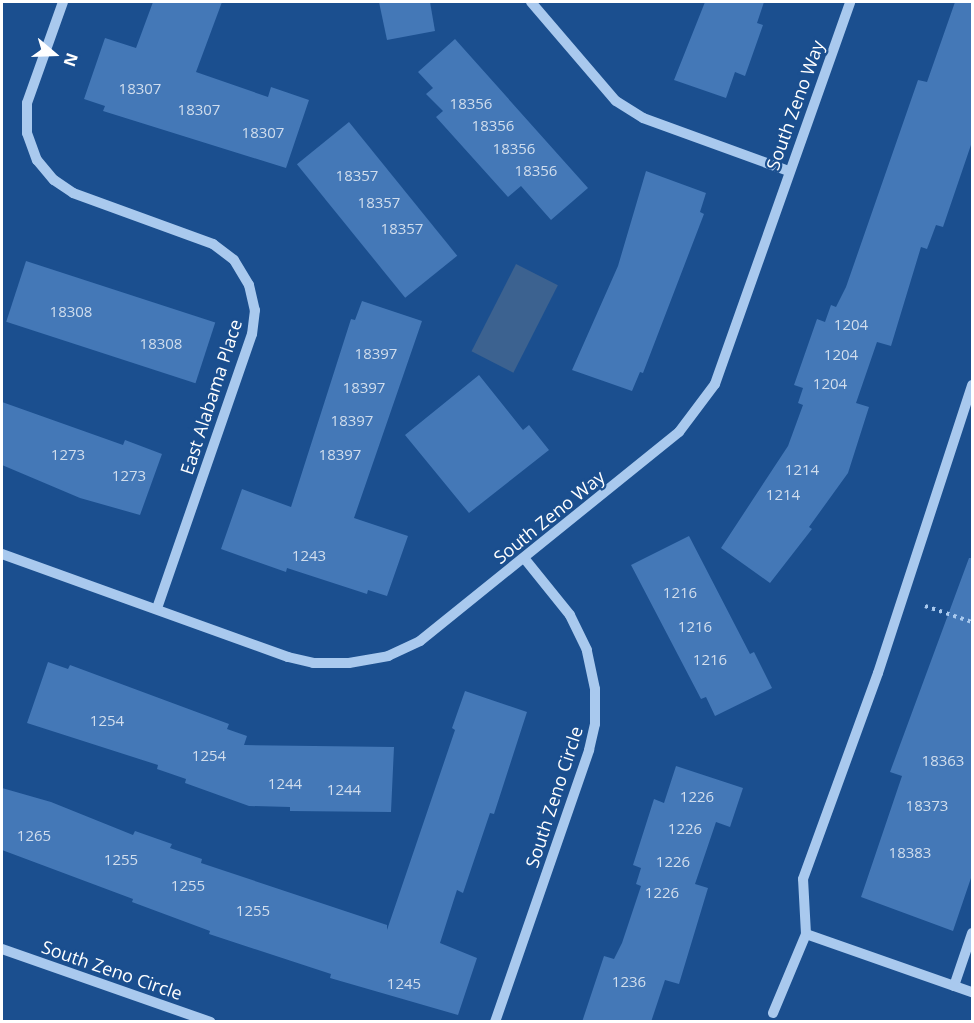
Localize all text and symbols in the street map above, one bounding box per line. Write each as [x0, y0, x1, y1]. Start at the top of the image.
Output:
north arrow [24, 24, 84, 84]
street label: South Zeno Way [762, 37, 828, 173]
text: N [59, 50, 84, 70]
house number: 18307 [119, 80, 161, 98]
house number: 18356 [450, 95, 492, 113]
house number: 18307 [178, 101, 220, 119]
house number: 18356 [472, 117, 514, 135]
house number: 18307 [242, 124, 284, 142]
house number: 18356 [493, 140, 535, 158]
house number: 18356 [515, 162, 557, 180]
house number: 18357 [336, 167, 378, 185]
house number: 18357 [358, 194, 400, 212]
house number: 18357 [381, 220, 423, 238]
house number: 18308 [50, 303, 92, 321]
house number: 1204 [834, 316, 868, 334]
street label: East Alabama Place [176, 317, 246, 477]
house number: 18308 [140, 335, 182, 353]
house number: 18397 [355, 345, 397, 363]
house number: 1204 [824, 346, 858, 364]
house number: 1204 [813, 375, 847, 393]
house number: 18397 [343, 379, 385, 397]
house number: 18397 [331, 412, 373, 430]
house number: 1273 [51, 446, 85, 464]
house number: 18397 [319, 446, 361, 464]
house number: 1214 [785, 461, 819, 479]
street label: South Zeno Way [489, 466, 609, 568]
house number: 1273 [112, 467, 146, 485]
house number: 1214 [766, 486, 800, 504]
house number: 1243 [292, 547, 326, 565]
house number: 1216 [663, 584, 697, 602]
house number: 1216 [678, 618, 712, 636]
house number: 1216 [693, 651, 727, 669]
house number: 1254 [90, 712, 124, 730]
street label: South Zeno Circle [521, 724, 587, 870]
house number: 1254 [192, 747, 226, 765]
house number: 18363 [922, 752, 964, 770]
house number: 1244 [268, 775, 302, 793]
house number: 1244 [327, 781, 361, 799]
house number: 1226 [680, 788, 714, 806]
house number: 18373 [906, 797, 948, 815]
house number: 1226 [668, 820, 702, 838]
house number: 1265 [17, 827, 51, 845]
house number: 18383 [889, 844, 931, 862]
house number: 1255 [104, 851, 138, 869]
house number: 1226 [656, 853, 690, 871]
house number: 1255 [171, 877, 205, 895]
house number: 1226 [645, 884, 679, 902]
house number: 1255 [236, 902, 270, 920]
street label: South Zeno Circle [39, 936, 185, 1004]
house number: 1236 [612, 973, 646, 991]
house number: 1245 [387, 975, 421, 993]

